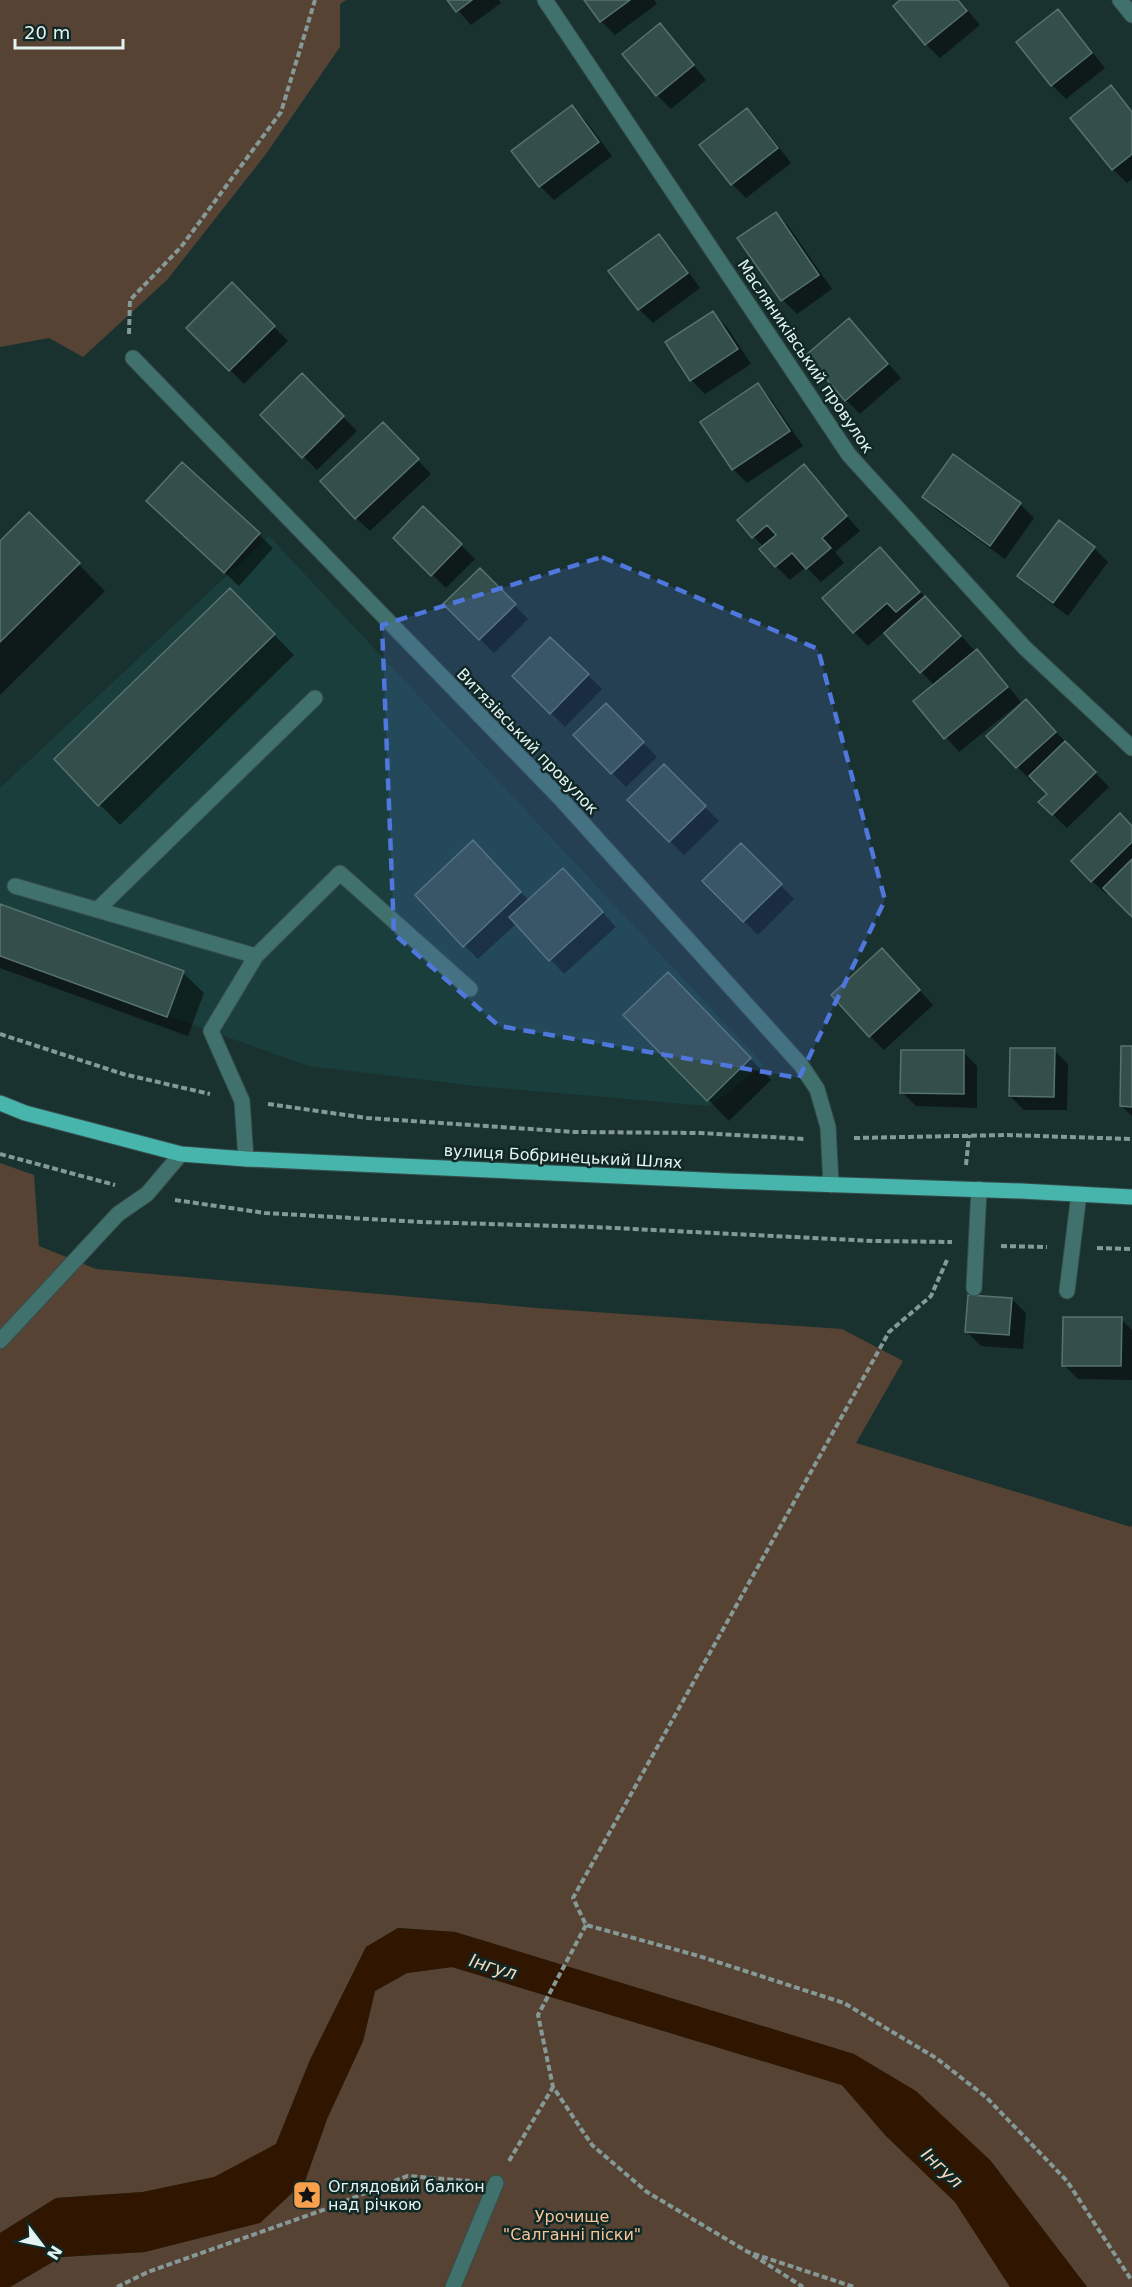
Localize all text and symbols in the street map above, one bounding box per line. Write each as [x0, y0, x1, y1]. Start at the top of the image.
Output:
scale bar [15, 12, 123, 50]
text: 20 m [24, 22, 70, 43]
street label: Масляниківський провулок [734, 256, 878, 457]
street label: Витязівський провулок [453, 664, 603, 818]
street label: вулиця Бобринецький Шлях [443, 1141, 683, 1172]
water label: Інгул [467, 1949, 520, 1984]
water label: Інгул [917, 2143, 967, 2192]
place label: Оглядовий балкон над річкою [328, 2177, 485, 2214]
place icon: Оглядовий балкон над річкою [291, 2179, 323, 2211]
park label: Урочище "Салганні піски" [503, 2207, 641, 2244]
north arrow [12, 2215, 72, 2275]
text: N [43, 2242, 66, 2263]

